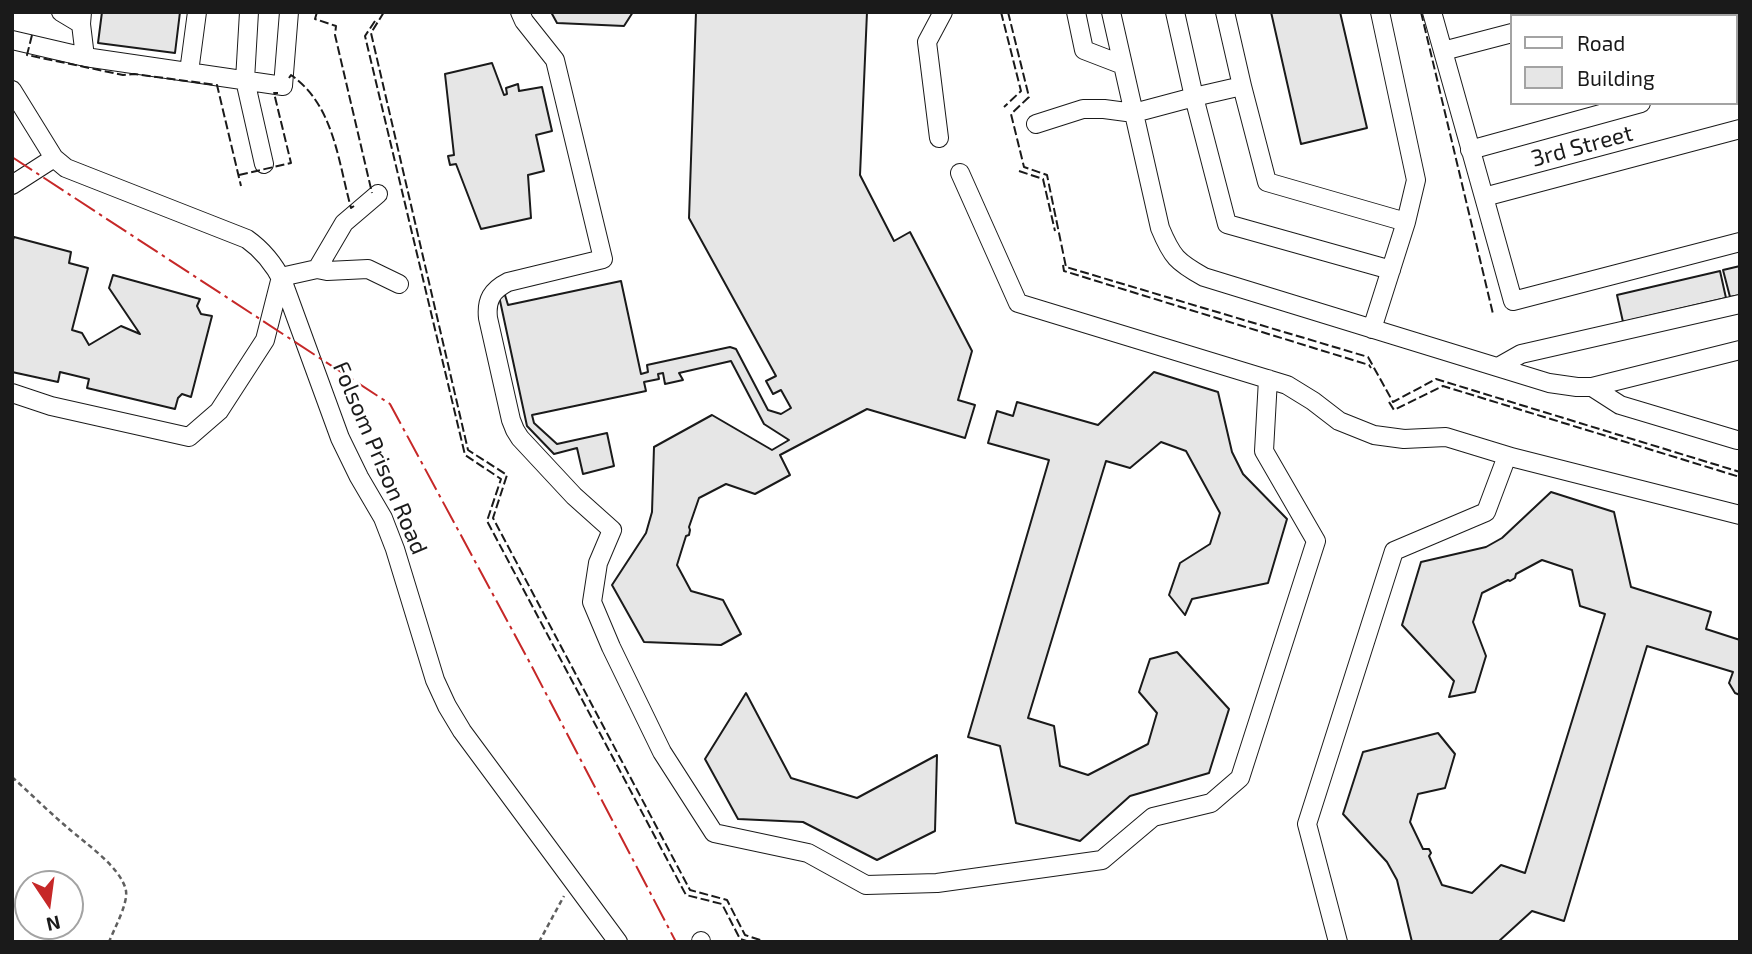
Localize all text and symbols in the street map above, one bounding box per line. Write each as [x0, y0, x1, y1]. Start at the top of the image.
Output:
legend [1510, 14, 1738, 105]
text: Road [1577, 30, 1625, 55]
text: Building [1577, 65, 1655, 90]
street label: 3rd Street [1528, 119, 1636, 173]
street label: Folsom Prison Road [327, 357, 433, 559]
north arrow [14, 870, 84, 940]
text: N [44, 911, 63, 937]

